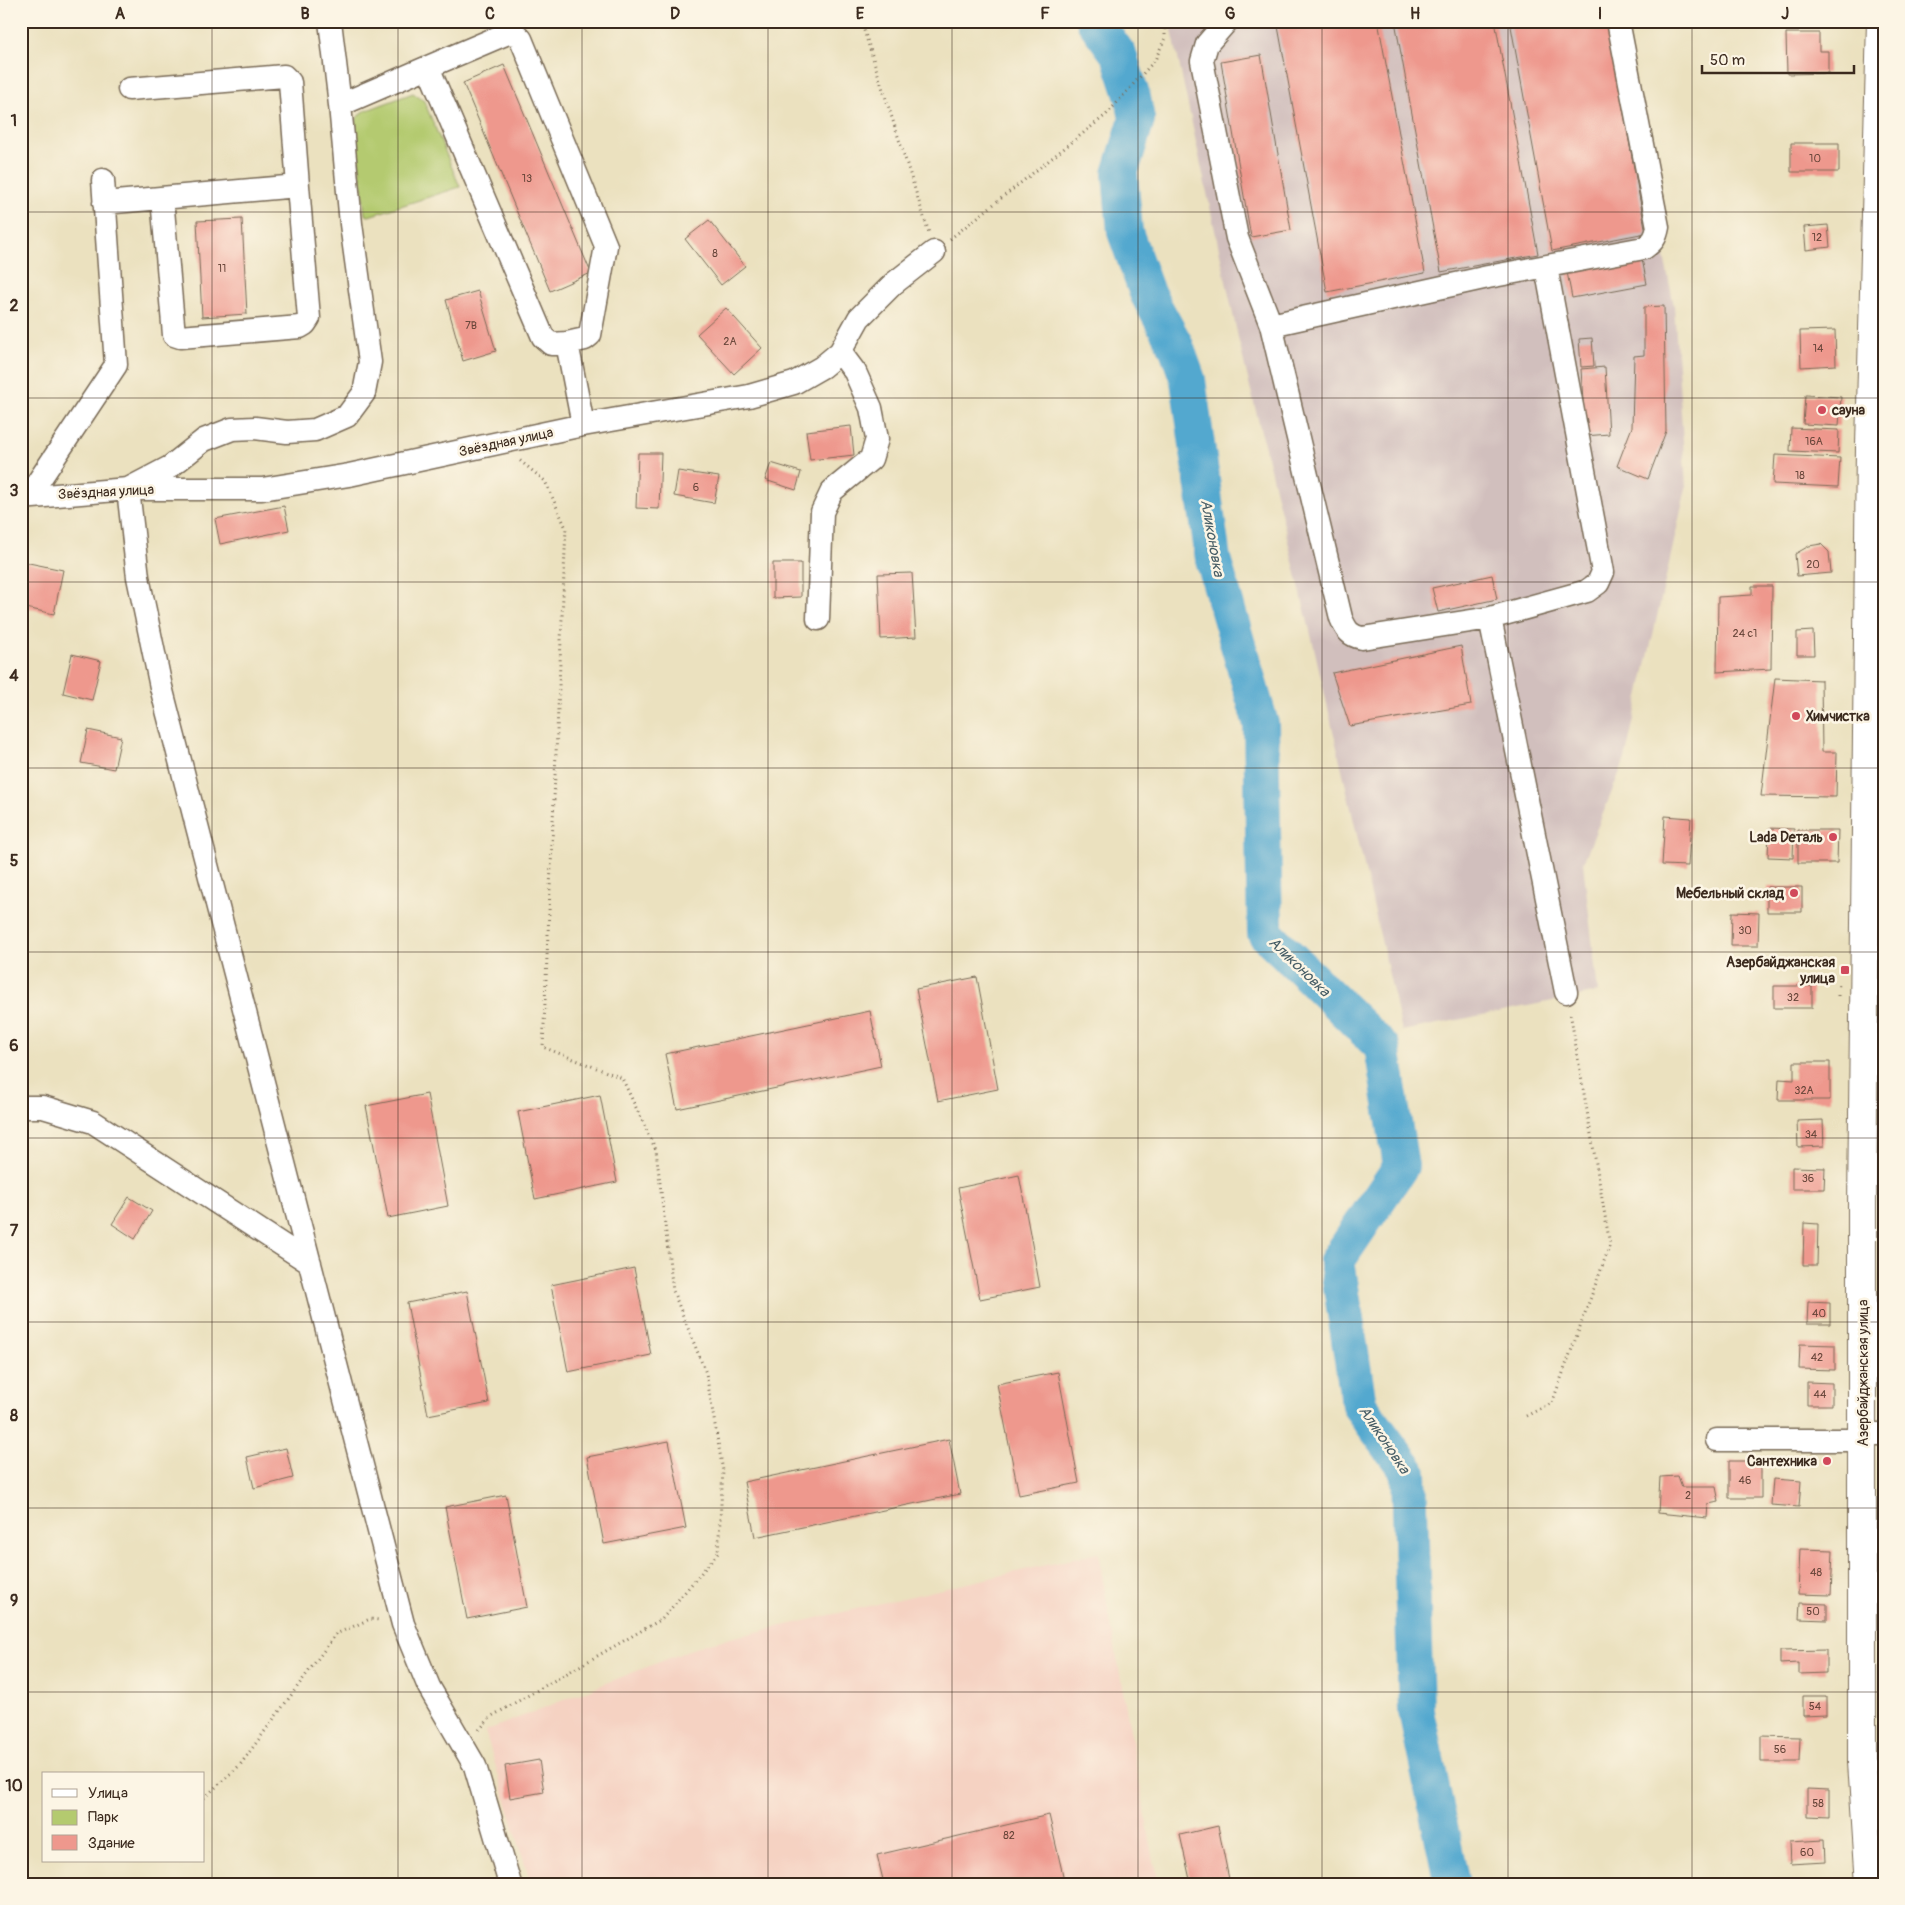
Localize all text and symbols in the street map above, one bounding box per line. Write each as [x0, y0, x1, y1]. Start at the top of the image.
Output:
text: A [115, 4, 126, 24]
text: B [300, 4, 310, 24]
text: C [485, 4, 495, 24]
text: D [670, 4, 680, 24]
text: E [856, 4, 865, 24]
text: F [1040, 4, 1050, 24]
text: G [1225, 4, 1236, 24]
text: H [1410, 4, 1420, 24]
text: I [1598, 4, 1602, 24]
text: J [1781, 4, 1789, 24]
scale bar [1702, 42, 1855, 74]
text: 50 m [1710, 51, 1745, 70]
text: 1 [11, 111, 17, 131]
house number: 10 [1809, 152, 1821, 165]
house number: 13 [522, 172, 532, 185]
house number: 12 [1812, 231, 1822, 244]
house number: 8 [712, 247, 718, 260]
house number: 11 [218, 262, 226, 275]
text: 2 [10, 296, 19, 316]
house number: 7В [465, 319, 477, 332]
house number: 2А [723, 335, 737, 348]
house number: 14 [1813, 342, 1824, 355]
place label: сауна [1831, 402, 1866, 419]
marker: сауна [1816, 404, 1828, 416]
street label: Звёздная улица [457, 424, 555, 460]
house number: 16А [1805, 435, 1823, 448]
house number: 18 [1795, 469, 1805, 482]
text: 3 [10, 481, 19, 501]
street label: Звёздная улица [58, 481, 154, 503]
house number: 6 [693, 481, 699, 494]
water label: Аликоновка [1196, 498, 1228, 579]
house number: 20 [1806, 558, 1820, 571]
house number: 24 с1 [1733, 627, 1757, 640]
text: 4 [9, 666, 19, 686]
place label: Химчистка [1806, 708, 1870, 725]
marker: Химчистка [1790, 710, 1802, 722]
place label: Lada Dеталь [1749, 829, 1823, 846]
marker: Lada Dеталь [1827, 831, 1839, 843]
text: 5 [10, 851, 19, 871]
place label: Мебельный склад [1676, 885, 1785, 902]
marker: Мебельный склад [1788, 887, 1800, 899]
house number: 30 [1738, 924, 1752, 937]
water label: Аликоновка [1264, 933, 1334, 1002]
place label: Азербайджанская улица [1726, 954, 1835, 987]
marker: Азербайджанская улица [1839, 964, 1851, 976]
house number: 32 [1787, 991, 1799, 1004]
text: 6 [9, 1036, 19, 1056]
house number: 32А [1794, 1084, 1814, 1097]
house number: 34 [1805, 1128, 1818, 1141]
house number: 36 [1802, 1172, 1814, 1185]
text: 7 [10, 1221, 19, 1241]
street label: Азербайджанская улица [1855, 1300, 1872, 1446]
house number: 40 [1812, 1307, 1826, 1320]
house number: 42 [1811, 1351, 1823, 1364]
house number: 44 [1814, 1388, 1827, 1401]
water label: Аликоновка [1354, 1402, 1414, 1478]
text: 8 [10, 1406, 18, 1426]
place label: Сантехника [1747, 1453, 1817, 1470]
marker: Сантехника [1821, 1455, 1833, 1467]
house number: 46 [1739, 1474, 1751, 1487]
house number: 2 [1685, 1489, 1691, 1502]
house number: 48 [1810, 1566, 1822, 1579]
text: 9 [10, 1591, 18, 1611]
house number: 50 [1806, 1605, 1820, 1618]
house number: 54 [1809, 1700, 1822, 1713]
house number: 56 [1774, 1743, 1786, 1756]
legend [42, 1772, 205, 1862]
text: 10 [5, 1776, 23, 1796]
text: Улица [88, 1784, 128, 1803]
house number: 58 [1812, 1797, 1824, 1810]
text: Парк [88, 1808, 119, 1827]
house number: 82 [1003, 1829, 1015, 1842]
text: Здание [88, 1834, 135, 1853]
house number: 60 [1800, 1846, 1814, 1859]

